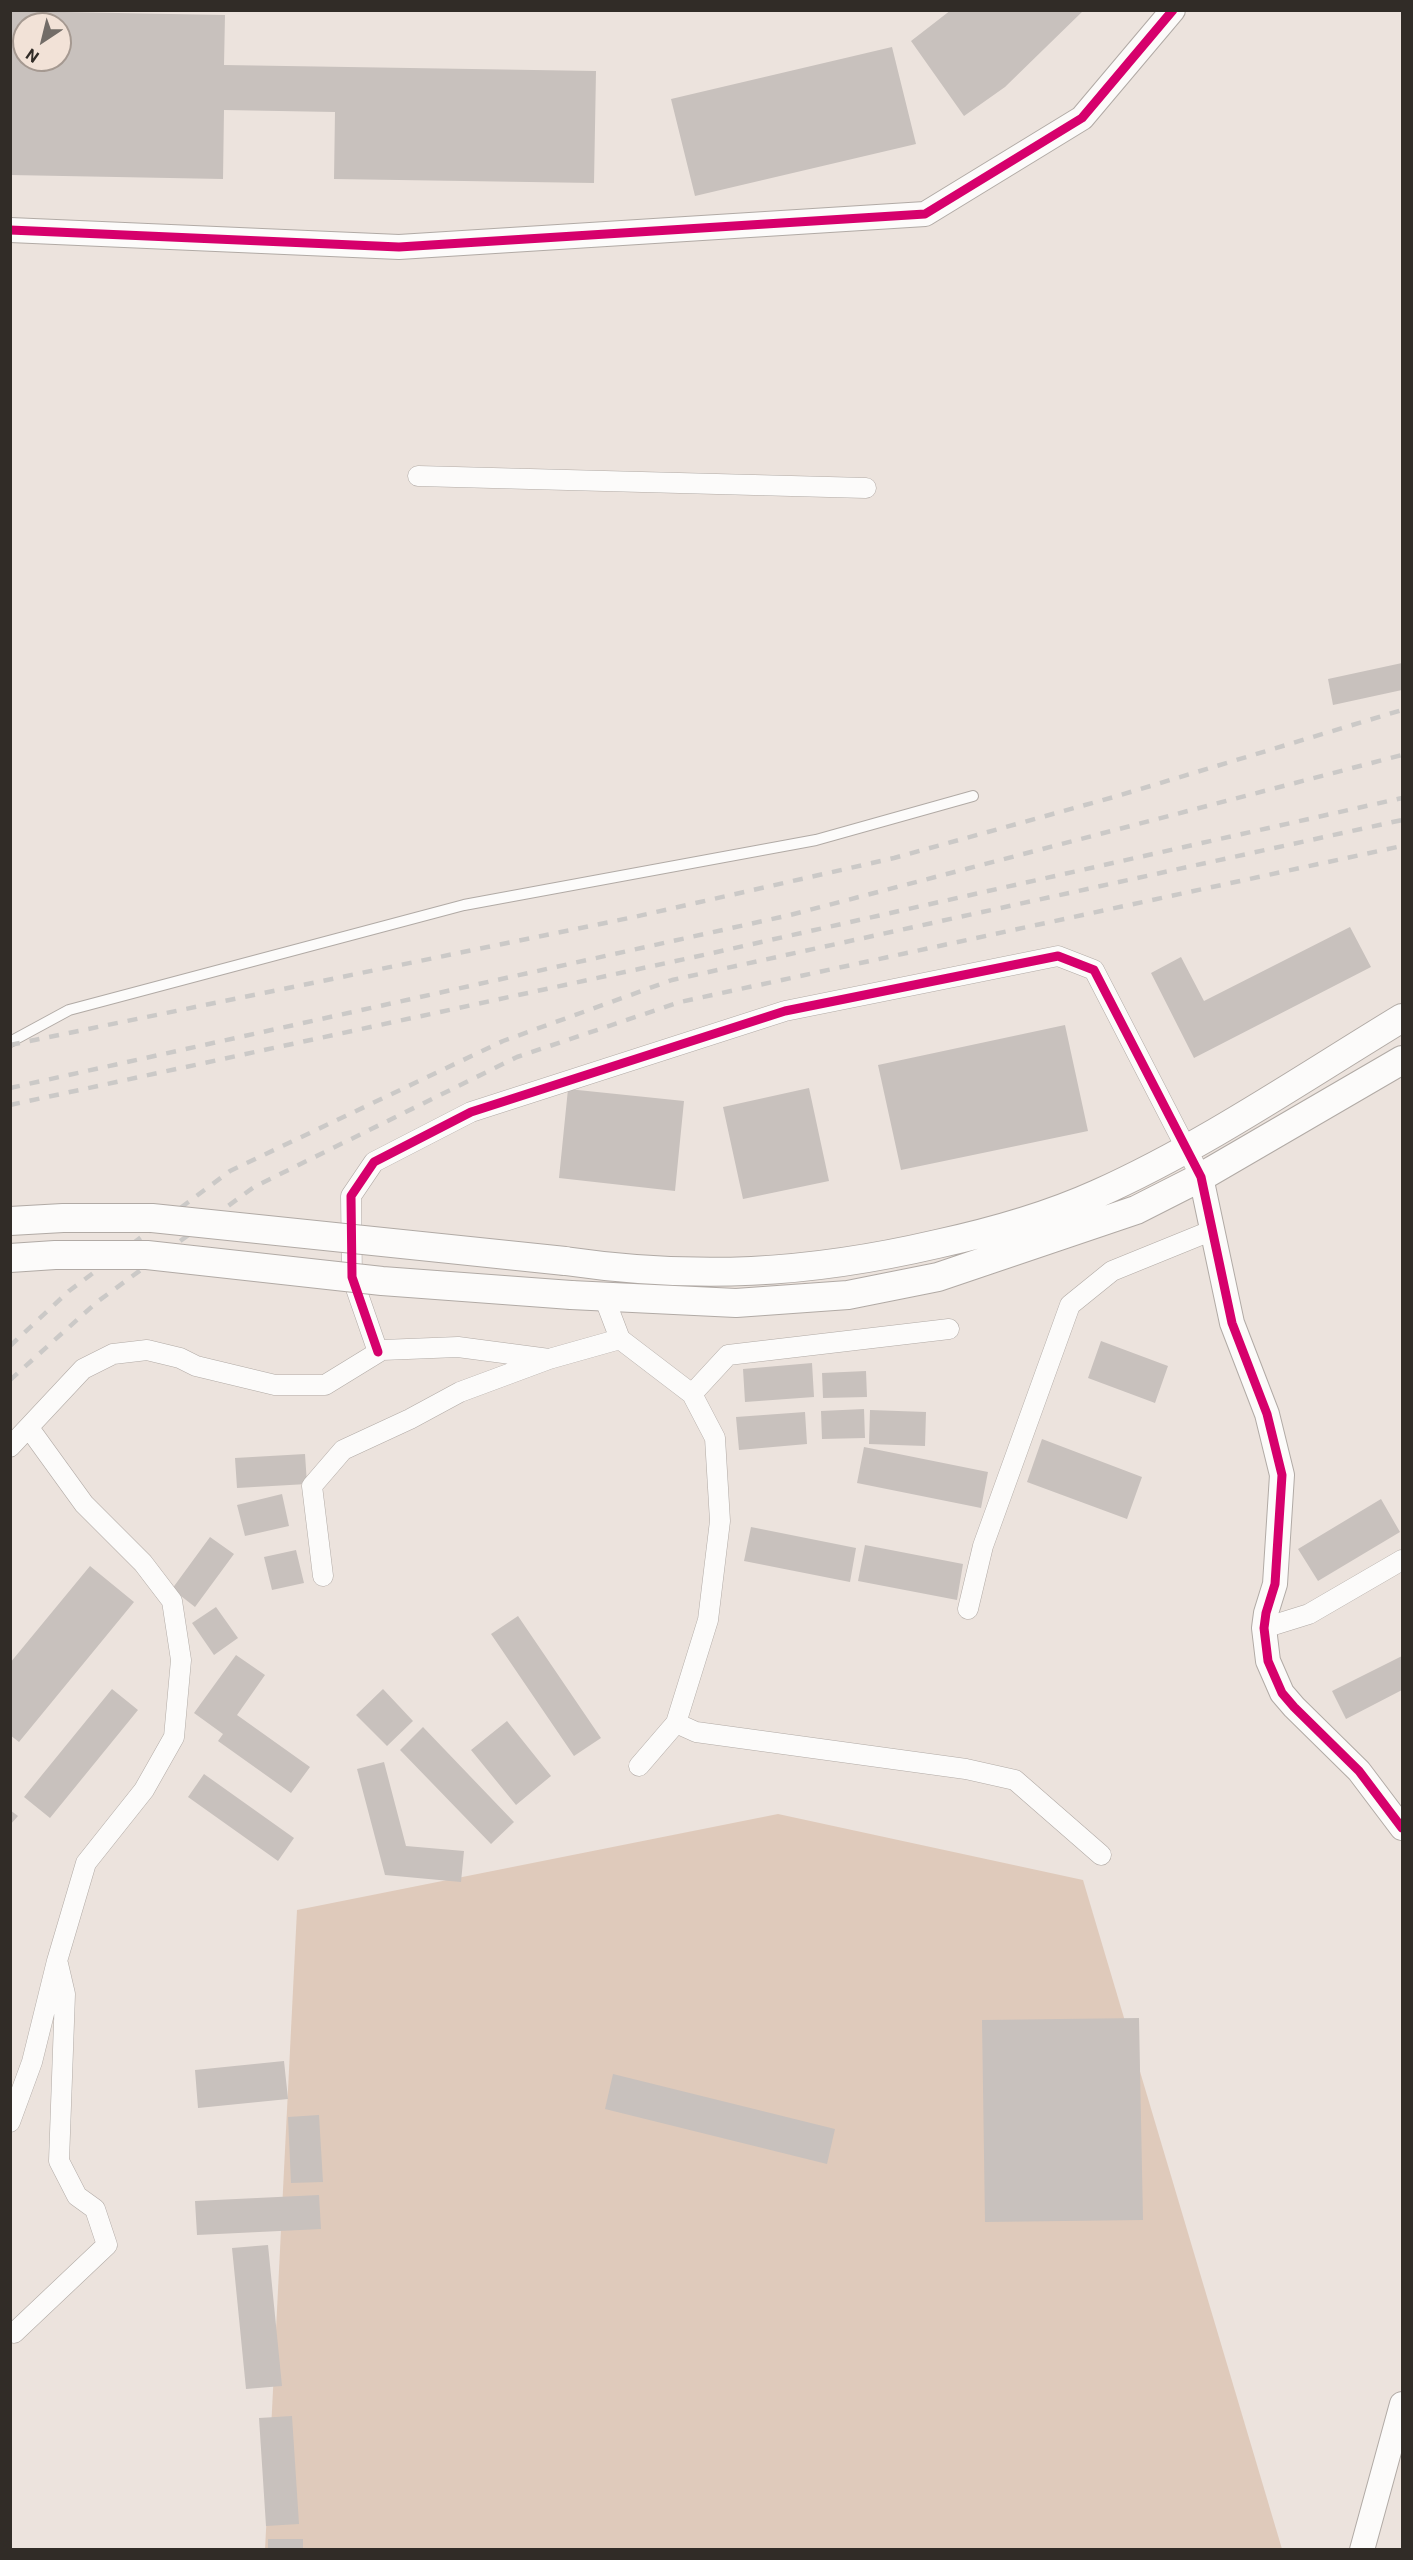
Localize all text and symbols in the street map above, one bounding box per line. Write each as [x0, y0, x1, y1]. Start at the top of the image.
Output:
north arrow [12, 12, 72, 72]
text: N [22, 44, 43, 67]

